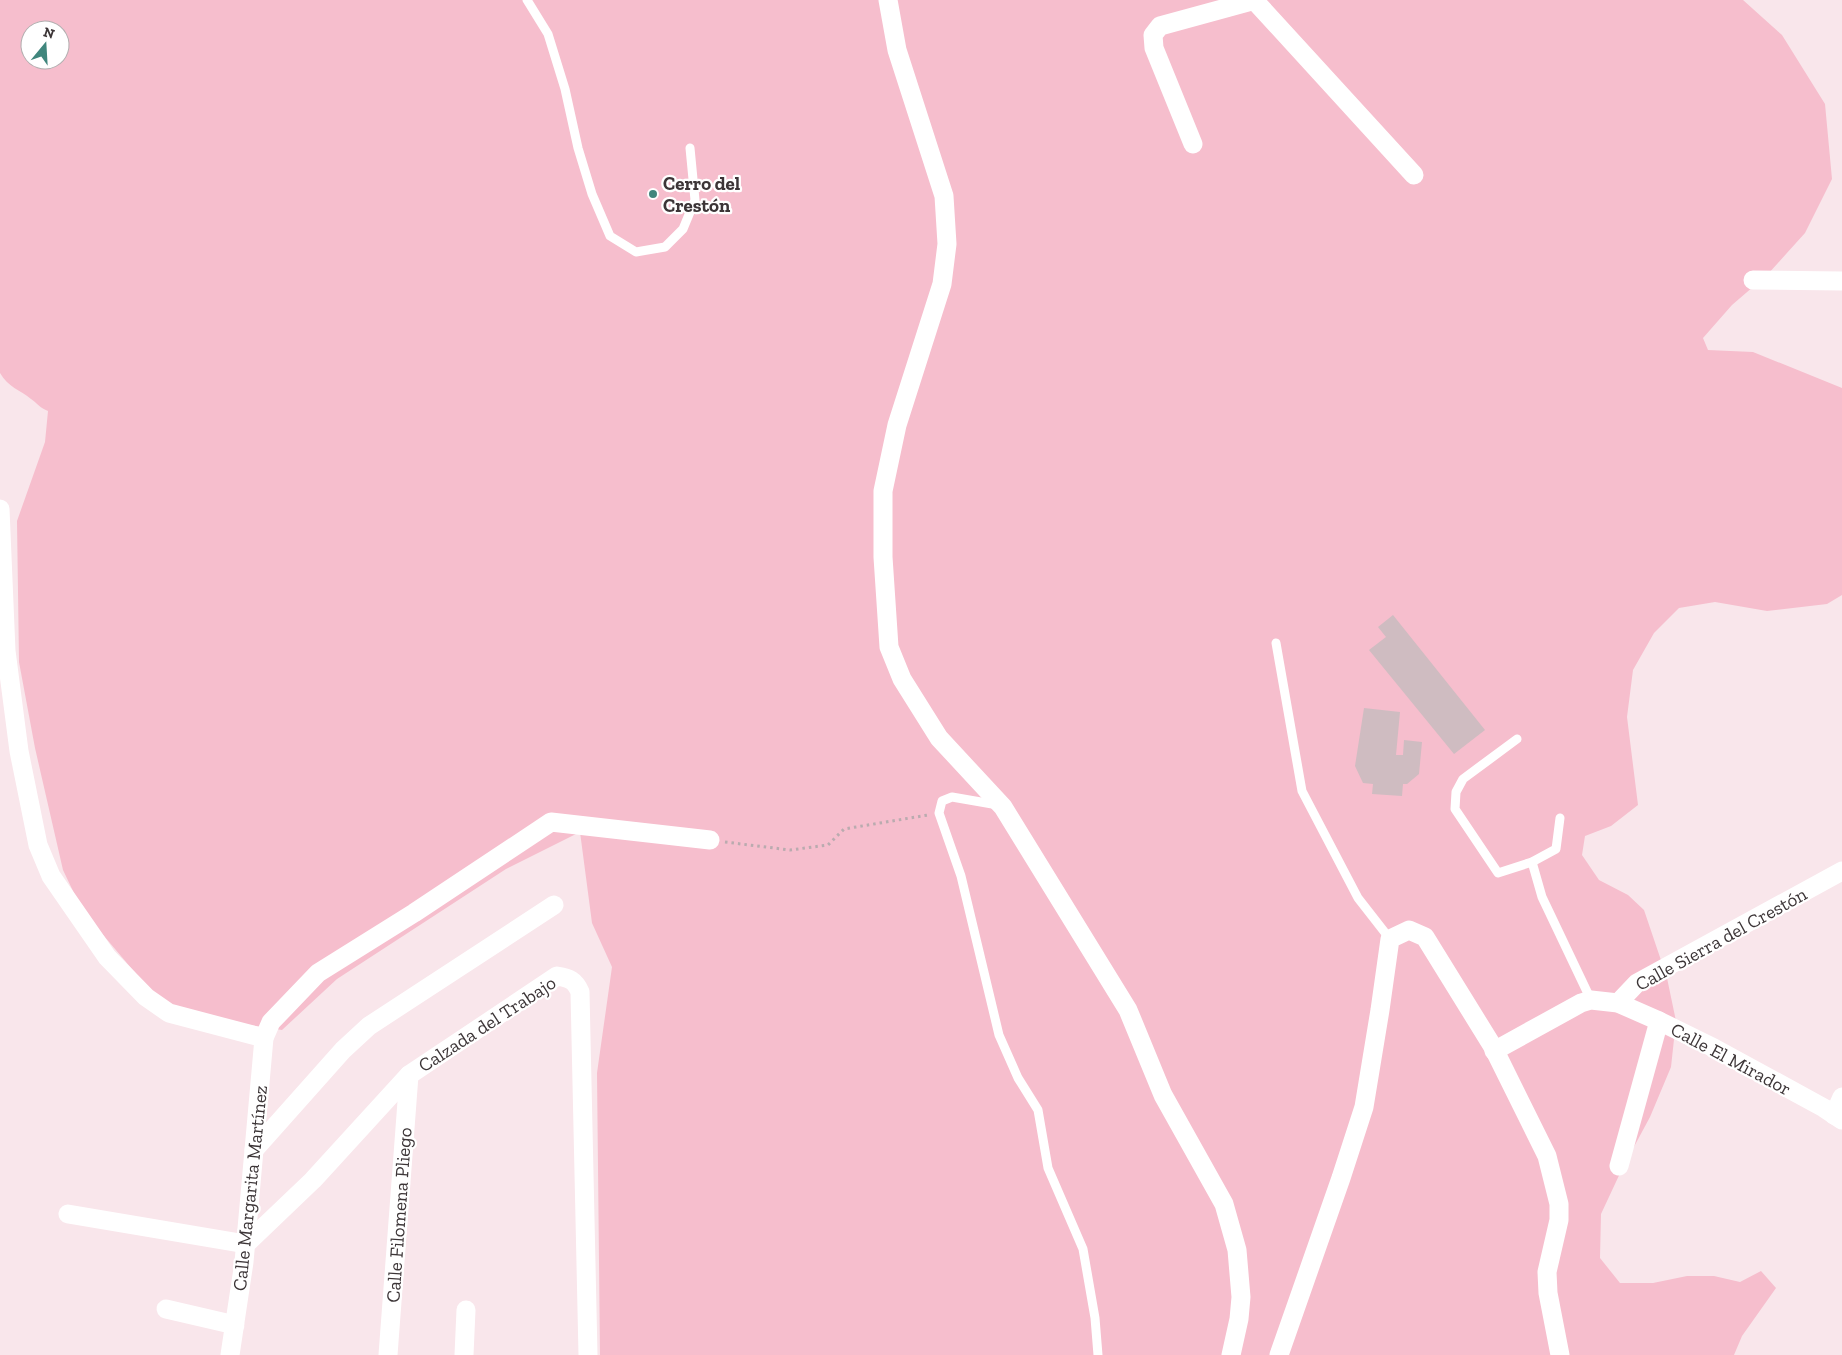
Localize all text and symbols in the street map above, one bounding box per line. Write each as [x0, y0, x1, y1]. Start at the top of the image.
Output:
north arrow [20, 20, 70, 70]
text: N [41, 23, 57, 43]
place label: Cerro del Crestón [663, 172, 741, 217]
marker: Cerro del Crestón [647, 188, 659, 200]
street label: Calle Sierra del Crestón [1631, 882, 1811, 996]
street label: Calzada del Trabajo [414, 971, 560, 1077]
street label: Calle El Mirador [1667, 1018, 1795, 1100]
street label: Calle Margarita Martínez [228, 1084, 272, 1292]
street label: Calle Filomena Pliego [381, 1126, 417, 1303]

